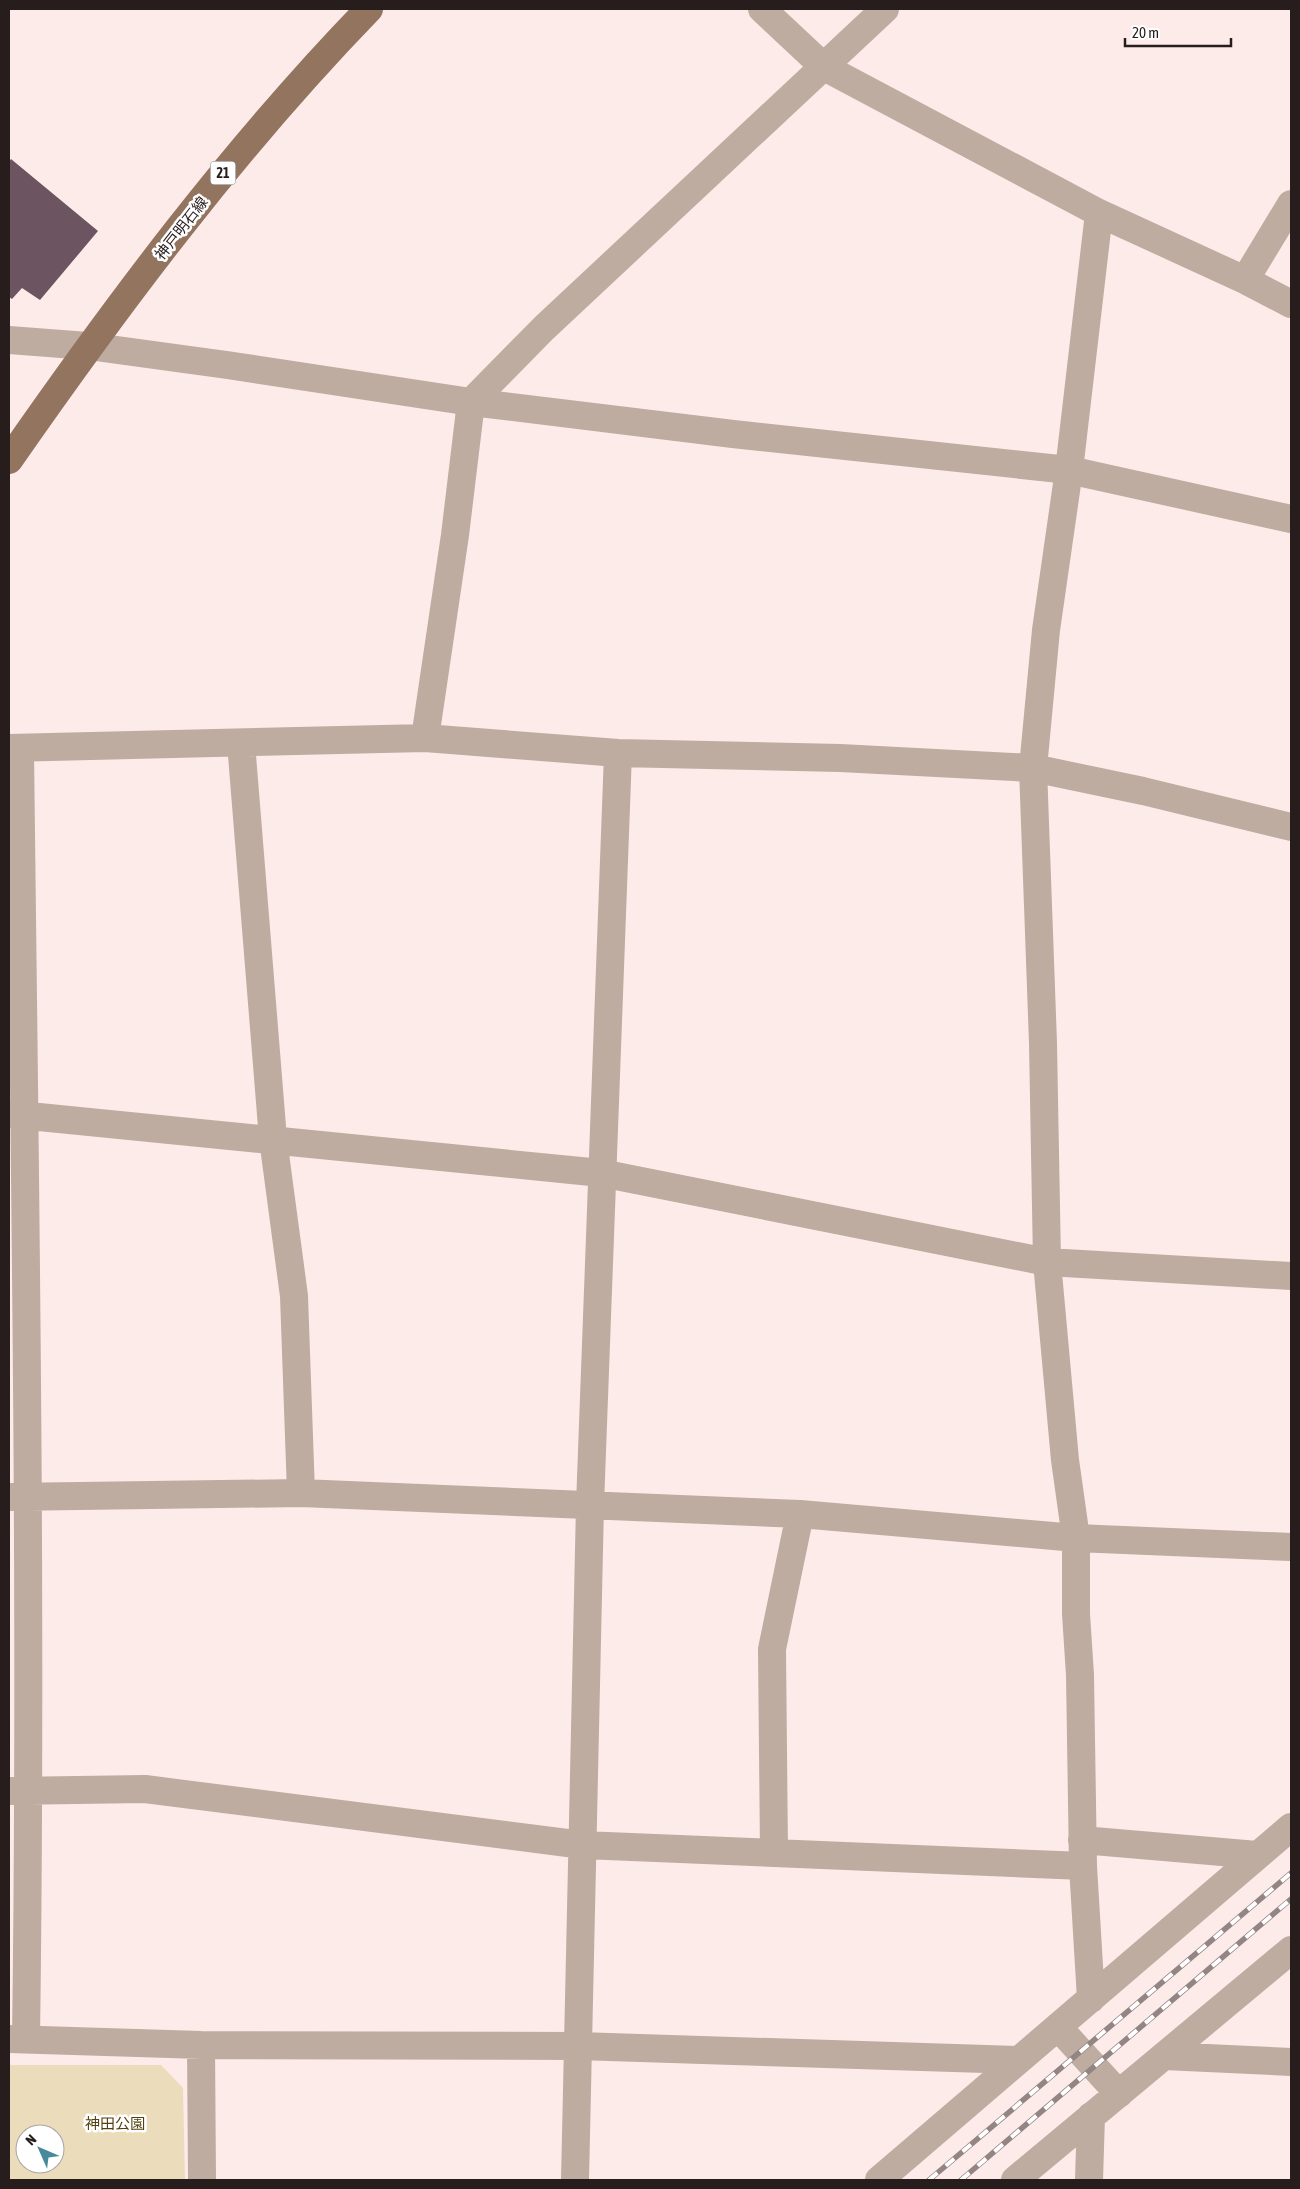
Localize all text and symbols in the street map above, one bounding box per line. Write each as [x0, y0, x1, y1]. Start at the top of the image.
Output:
scale bar [1125, 15, 1231, 47]
text: 20 m [1132, 24, 1159, 41]
road number: 21 [210, 162, 236, 184]
street label: 神戸明石線 [151, 193, 211, 263]
park label: 神田公園 [85, 2115, 145, 2132]
north arrow [15, 2124, 65, 2174]
text: N [22, 2131, 39, 2148]

